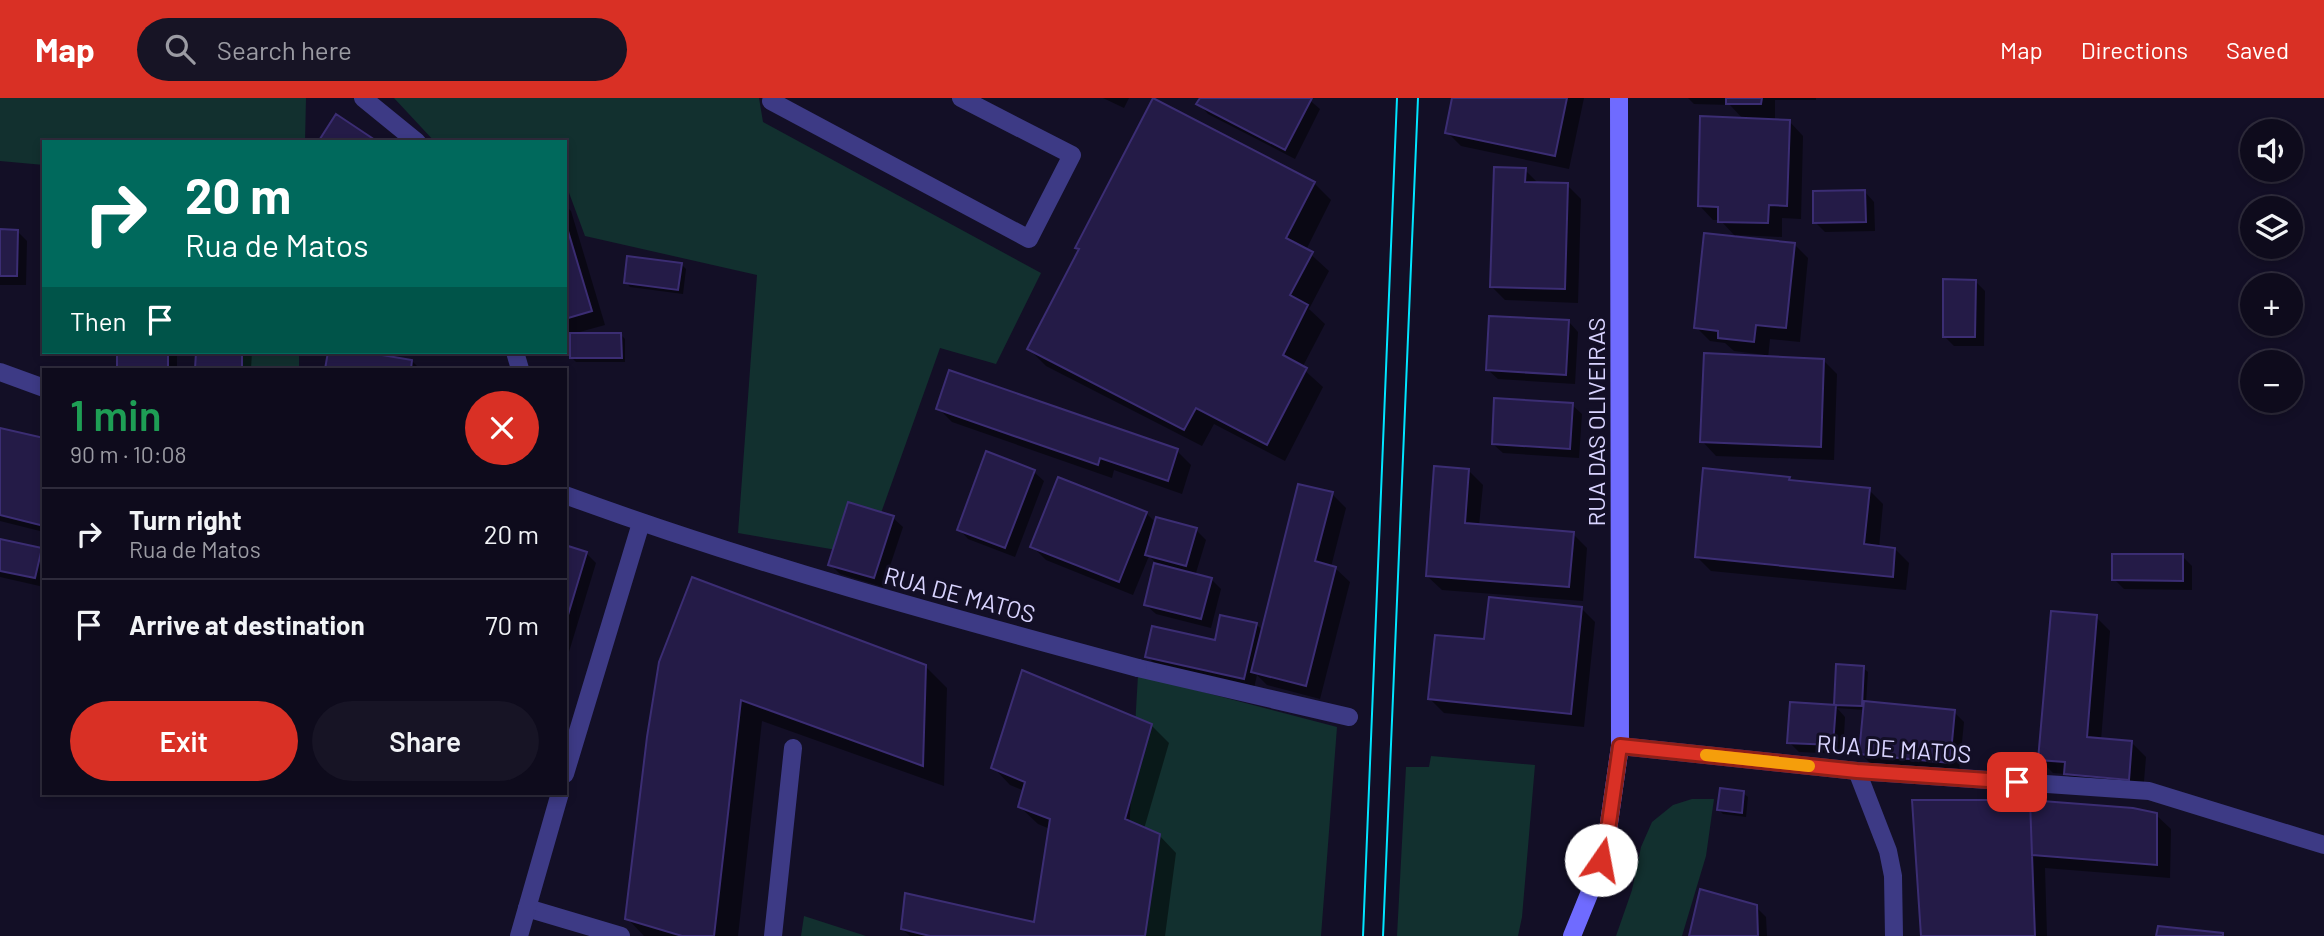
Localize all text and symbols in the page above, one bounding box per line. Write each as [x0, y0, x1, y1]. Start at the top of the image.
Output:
search box [137, 18, 627, 81]
text: Map [35, 29, 95, 69]
icon: search [161, 30, 199, 68]
text: Search here [217, 34, 352, 65]
text: Map [2000, 35, 2043, 64]
text: Directions [2081, 35, 2188, 64]
text: Saved [2226, 35, 2289, 64]
map controls [2240, 119, 2303, 413]
button: sound [2240, 119, 2303, 182]
text: 20 m [185, 165, 291, 224]
icon: right [70, 168, 161, 259]
button: layers [2240, 196, 2303, 259]
text: Rua de Matos [185, 225, 369, 263]
button: + [2240, 273, 2303, 336]
icon: arrive [141, 301, 179, 339]
text: Then [70, 305, 127, 336]
street label: RUA DAS OLIVEIRAS [1581, 318, 1610, 526]
button: − [2240, 350, 2303, 413]
text: 1 min [70, 389, 162, 439]
button: close [465, 391, 539, 465]
text: 90 m · 10:08 [70, 440, 186, 468]
text: Turn right [129, 504, 242, 535]
icon: right [70, 515, 108, 553]
text: 20 m [484, 518, 539, 549]
text: Rua de Matos [129, 535, 261, 563]
street label: RUA DE MATOS [881, 560, 1039, 628]
icon: arrive [70, 606, 108, 644]
text: Arrive at destination [129, 609, 365, 640]
text: 70 m [485, 609, 539, 640]
button: Exit [70, 701, 298, 781]
button: Share [312, 701, 539, 781]
street label: RUA DE MATOS [1816, 728, 1972, 768]
pin [1987, 752, 2047, 812]
icon: arrive [1998, 763, 2036, 801]
position arrow [1564, 823, 1638, 897]

